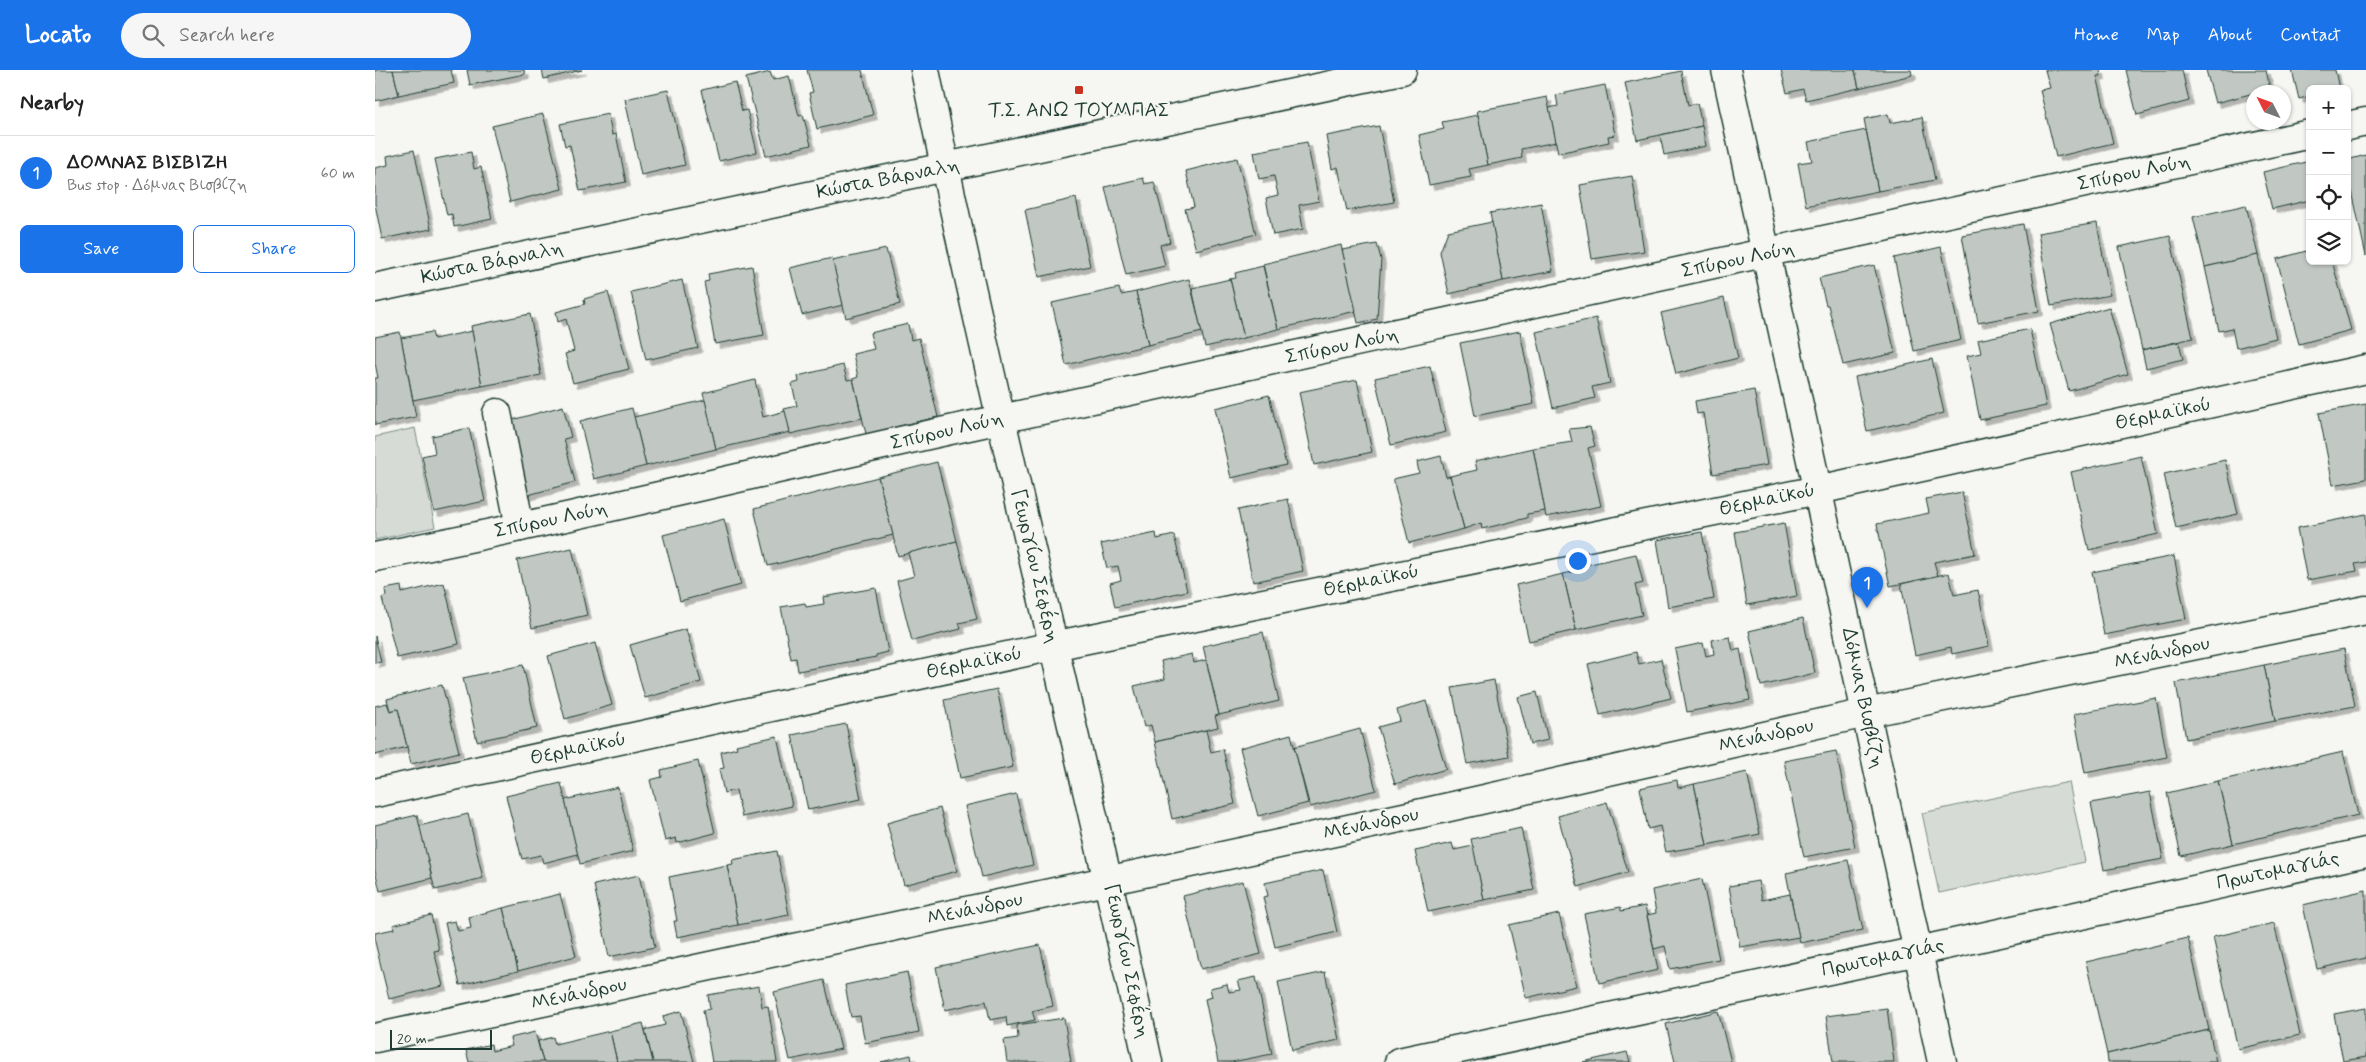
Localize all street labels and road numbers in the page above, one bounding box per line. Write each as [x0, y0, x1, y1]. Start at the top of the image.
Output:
street label: Σπύρου Λούη [2075, 148, 2193, 198]
street label: Κώστα Βάρναλη [814, 152, 962, 206]
street label: Κώστα Βάρναλη [418, 235, 566, 291]
street label: Σπύρου Λούη [1679, 235, 1797, 285]
street label: Σπύρου Λούη [1283, 321, 1401, 371]
street label: Θερμαϊκού [2113, 391, 2213, 437]
street label: Σπύρου Λούη [888, 405, 1006, 457]
street label: Θερμαϊκού [1717, 477, 1817, 523]
street label: Γεωργίου Σεφέρη [1004, 486, 1066, 646]
street label: Σπύρου Λούη [492, 495, 610, 545]
street label: Θερμαϊκού [1321, 558, 1421, 604]
street label: Δόμνας Βισβίζη [1835, 625, 1891, 771]
street label: Μενάνδρου [2112, 630, 2212, 676]
street label: Θερμαϊκού [924, 640, 1024, 686]
street label: Μενάνδρου [1716, 712, 1816, 760]
street label: Θερμαϊκού [528, 726, 628, 772]
street label: Μενάνδρου [1321, 801, 1421, 847]
street label: Πρωτομαγιάς [2214, 845, 2342, 897]
street label: Γεωργίου Σεφέρη [1097, 881, 1157, 1041]
street label: Μενάνδρου [925, 886, 1025, 932]
street label: Πρωτομαγιάς [1819, 932, 1947, 984]
street label: Μενάνδρου [529, 971, 629, 1017]

